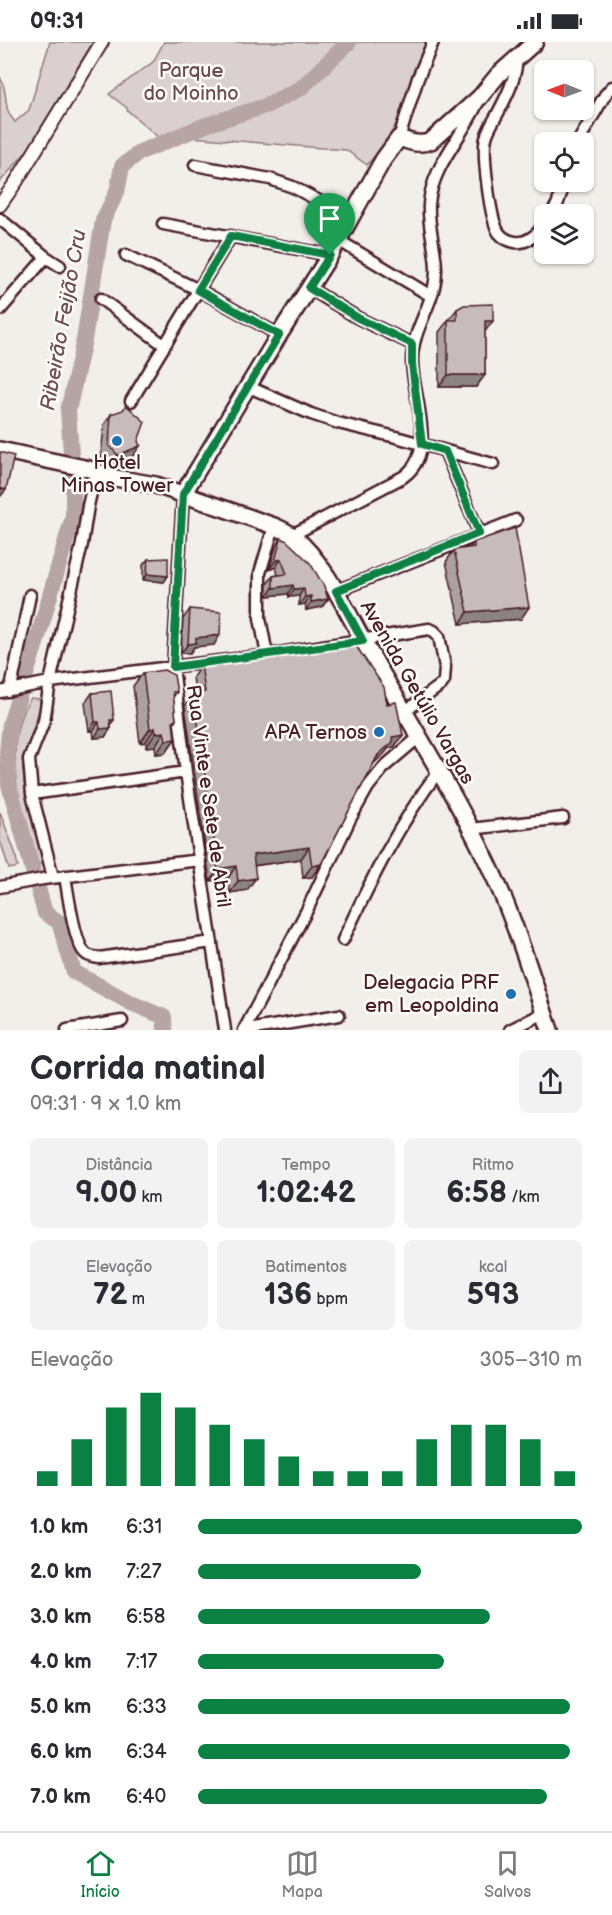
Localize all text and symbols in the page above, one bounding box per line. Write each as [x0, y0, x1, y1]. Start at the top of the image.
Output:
text: 09:31 [30, 8, 84, 35]
park label: Parque do Moinho [143, 59, 239, 106]
north arrow [534, 60, 594, 120]
map controls [534, 60, 594, 264]
button: locate [534, 132, 594, 192]
pin [304, 193, 355, 255]
icon: arrive [313, 202, 346, 235]
button: layers [534, 204, 594, 264]
water label: Ribeirão Feijão Cru [35, 227, 92, 413]
marker: Hotel Minas Tower [110, 434, 124, 448]
place label: Hotel Minas Tower [61, 451, 174, 498]
street label: Avenida Getúlio Vargas [355, 596, 480, 789]
street label: Rua Vinte e Sete de Abril [180, 683, 236, 909]
place label: APA Ternos [265, 721, 367, 745]
marker: APA Ternos [372, 725, 386, 739]
place label: Delegacia PRF em Leopoldina [363, 971, 499, 1018]
marker: Delegacia PRF em Leopoldina [504, 987, 518, 1001]
text: Corrida matinal [30, 1049, 266, 1089]
button: share [519, 1050, 582, 1113]
text: 09:31 · 9 × 1.0 km [30, 1092, 181, 1116]
text: Distância [85, 1156, 153, 1175]
text: Tempo [281, 1156, 331, 1175]
text: Ritmo [472, 1156, 514, 1175]
text: 9.00 [76, 1175, 137, 1211]
text: 1:02:42 [256, 1175, 356, 1211]
text: 6:58 [446, 1175, 507, 1211]
text: km [137, 1188, 162, 1207]
text: /km [507, 1188, 540, 1207]
text: Elevação [86, 1258, 152, 1277]
text: Batimentos [265, 1258, 347, 1277]
text: kcal [479, 1258, 507, 1277]
text: 72 [93, 1277, 127, 1313]
text: 136 [264, 1277, 312, 1313]
text: 593 [467, 1277, 519, 1313]
text: m [127, 1290, 145, 1309]
text: bpm [312, 1290, 348, 1309]
text: Elevação [30, 1348, 113, 1372]
text: 305–310 m [480, 1348, 582, 1372]
text: 1.0 km [30, 1515, 88, 1539]
text: 6:31 [126, 1515, 162, 1539]
text: 2.0 km [30, 1560, 92, 1584]
text: 7:27 [126, 1560, 161, 1584]
text: 3.0 km [30, 1605, 91, 1629]
text: 6:58 [126, 1605, 165, 1629]
text: 4.0 km [30, 1650, 92, 1674]
text: 7:17 [126, 1650, 157, 1674]
text: 5.0 km [30, 1695, 91, 1719]
text: 6:33 [126, 1695, 167, 1719]
text: 6.0 km [30, 1740, 92, 1764]
text: 6:34 [126, 1740, 167, 1764]
text: 7.0 km [30, 1785, 91, 1809]
text: 6:40 [126, 1785, 166, 1809]
tab: Início [81, 1847, 120, 1902]
tab: Mapa [282, 1847, 323, 1902]
tab: Salvos [484, 1847, 531, 1902]

